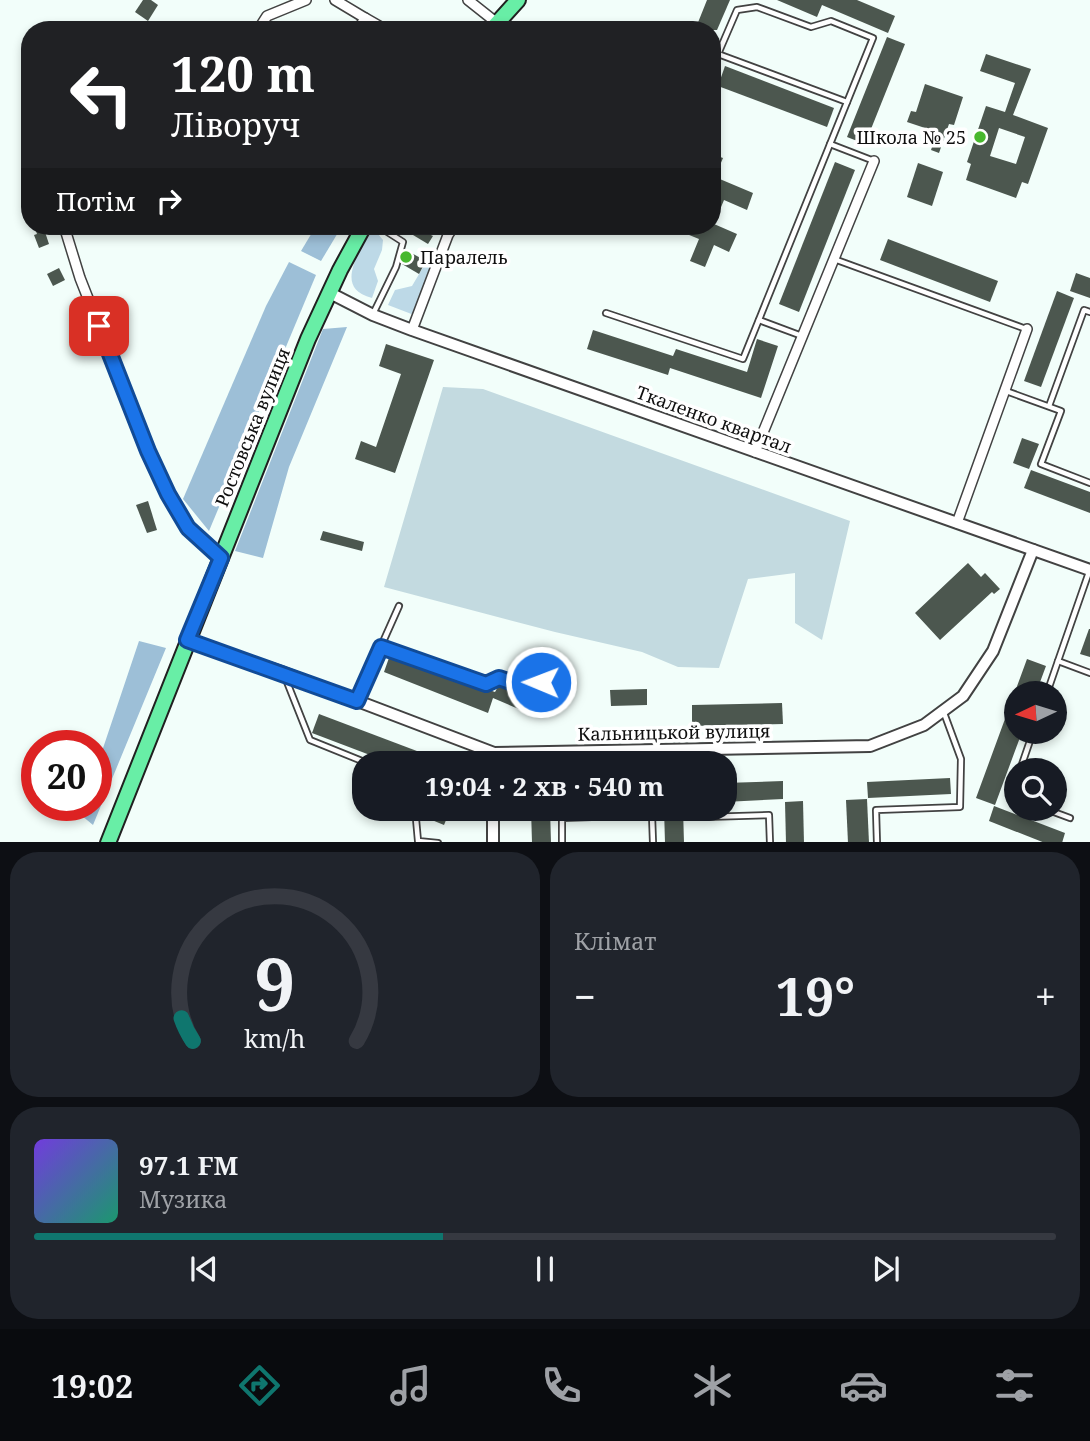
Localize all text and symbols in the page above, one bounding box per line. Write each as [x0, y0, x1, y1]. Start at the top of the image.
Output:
text: 120 m [171, 40, 315, 106]
icon: left [56, 49, 147, 140]
text: Ліворуч [171, 103, 300, 146]
place label: Школа № 25 [856, 125, 966, 149]
marker: Школа № 25 [972, 129, 988, 145]
icon: right [150, 182, 188, 220]
text: Потім [56, 183, 136, 219]
place label: Паралель [420, 245, 508, 269]
marker: Паралель [398, 249, 414, 265]
pin [69, 296, 129, 356]
icon: arrive [80, 307, 118, 345]
street label: Ростовська вулиця [209, 344, 295, 510]
street label: Ткаленко квартал [633, 380, 795, 458]
position arrow [504, 645, 578, 719]
north arrow [1004, 681, 1068, 744]
map controls [1004, 681, 1067, 821]
street label: Кальницькой вулиця [577, 718, 771, 746]
speed limit sign: 20 [21, 730, 112, 821]
button: search [1004, 758, 1067, 821]
text: 19:04 · 2 хв · 540 m [425, 768, 664, 804]
text: Клімат [574, 925, 656, 957]
text: 9 [254, 933, 296, 1032]
text: 19° [776, 960, 855, 1031]
text: − [574, 970, 596, 1022]
text: + [1035, 970, 1056, 1022]
text: km/h [244, 1020, 306, 1054]
text: 97.1 FM [139, 1147, 238, 1183]
text: Музика [139, 1183, 227, 1215]
icon: previous [185, 1250, 223, 1288]
icon: pause [526, 1250, 564, 1288]
icon: next [867, 1250, 905, 1288]
icon: directions [235, 1361, 284, 1410]
icon: music [386, 1361, 435, 1410]
icon: phone [537, 1361, 586, 1410]
icon: climate [688, 1361, 737, 1410]
icon: car [839, 1361, 888, 1410]
icon: filters [990, 1361, 1039, 1410]
text: 19:02 [51, 1364, 133, 1407]

